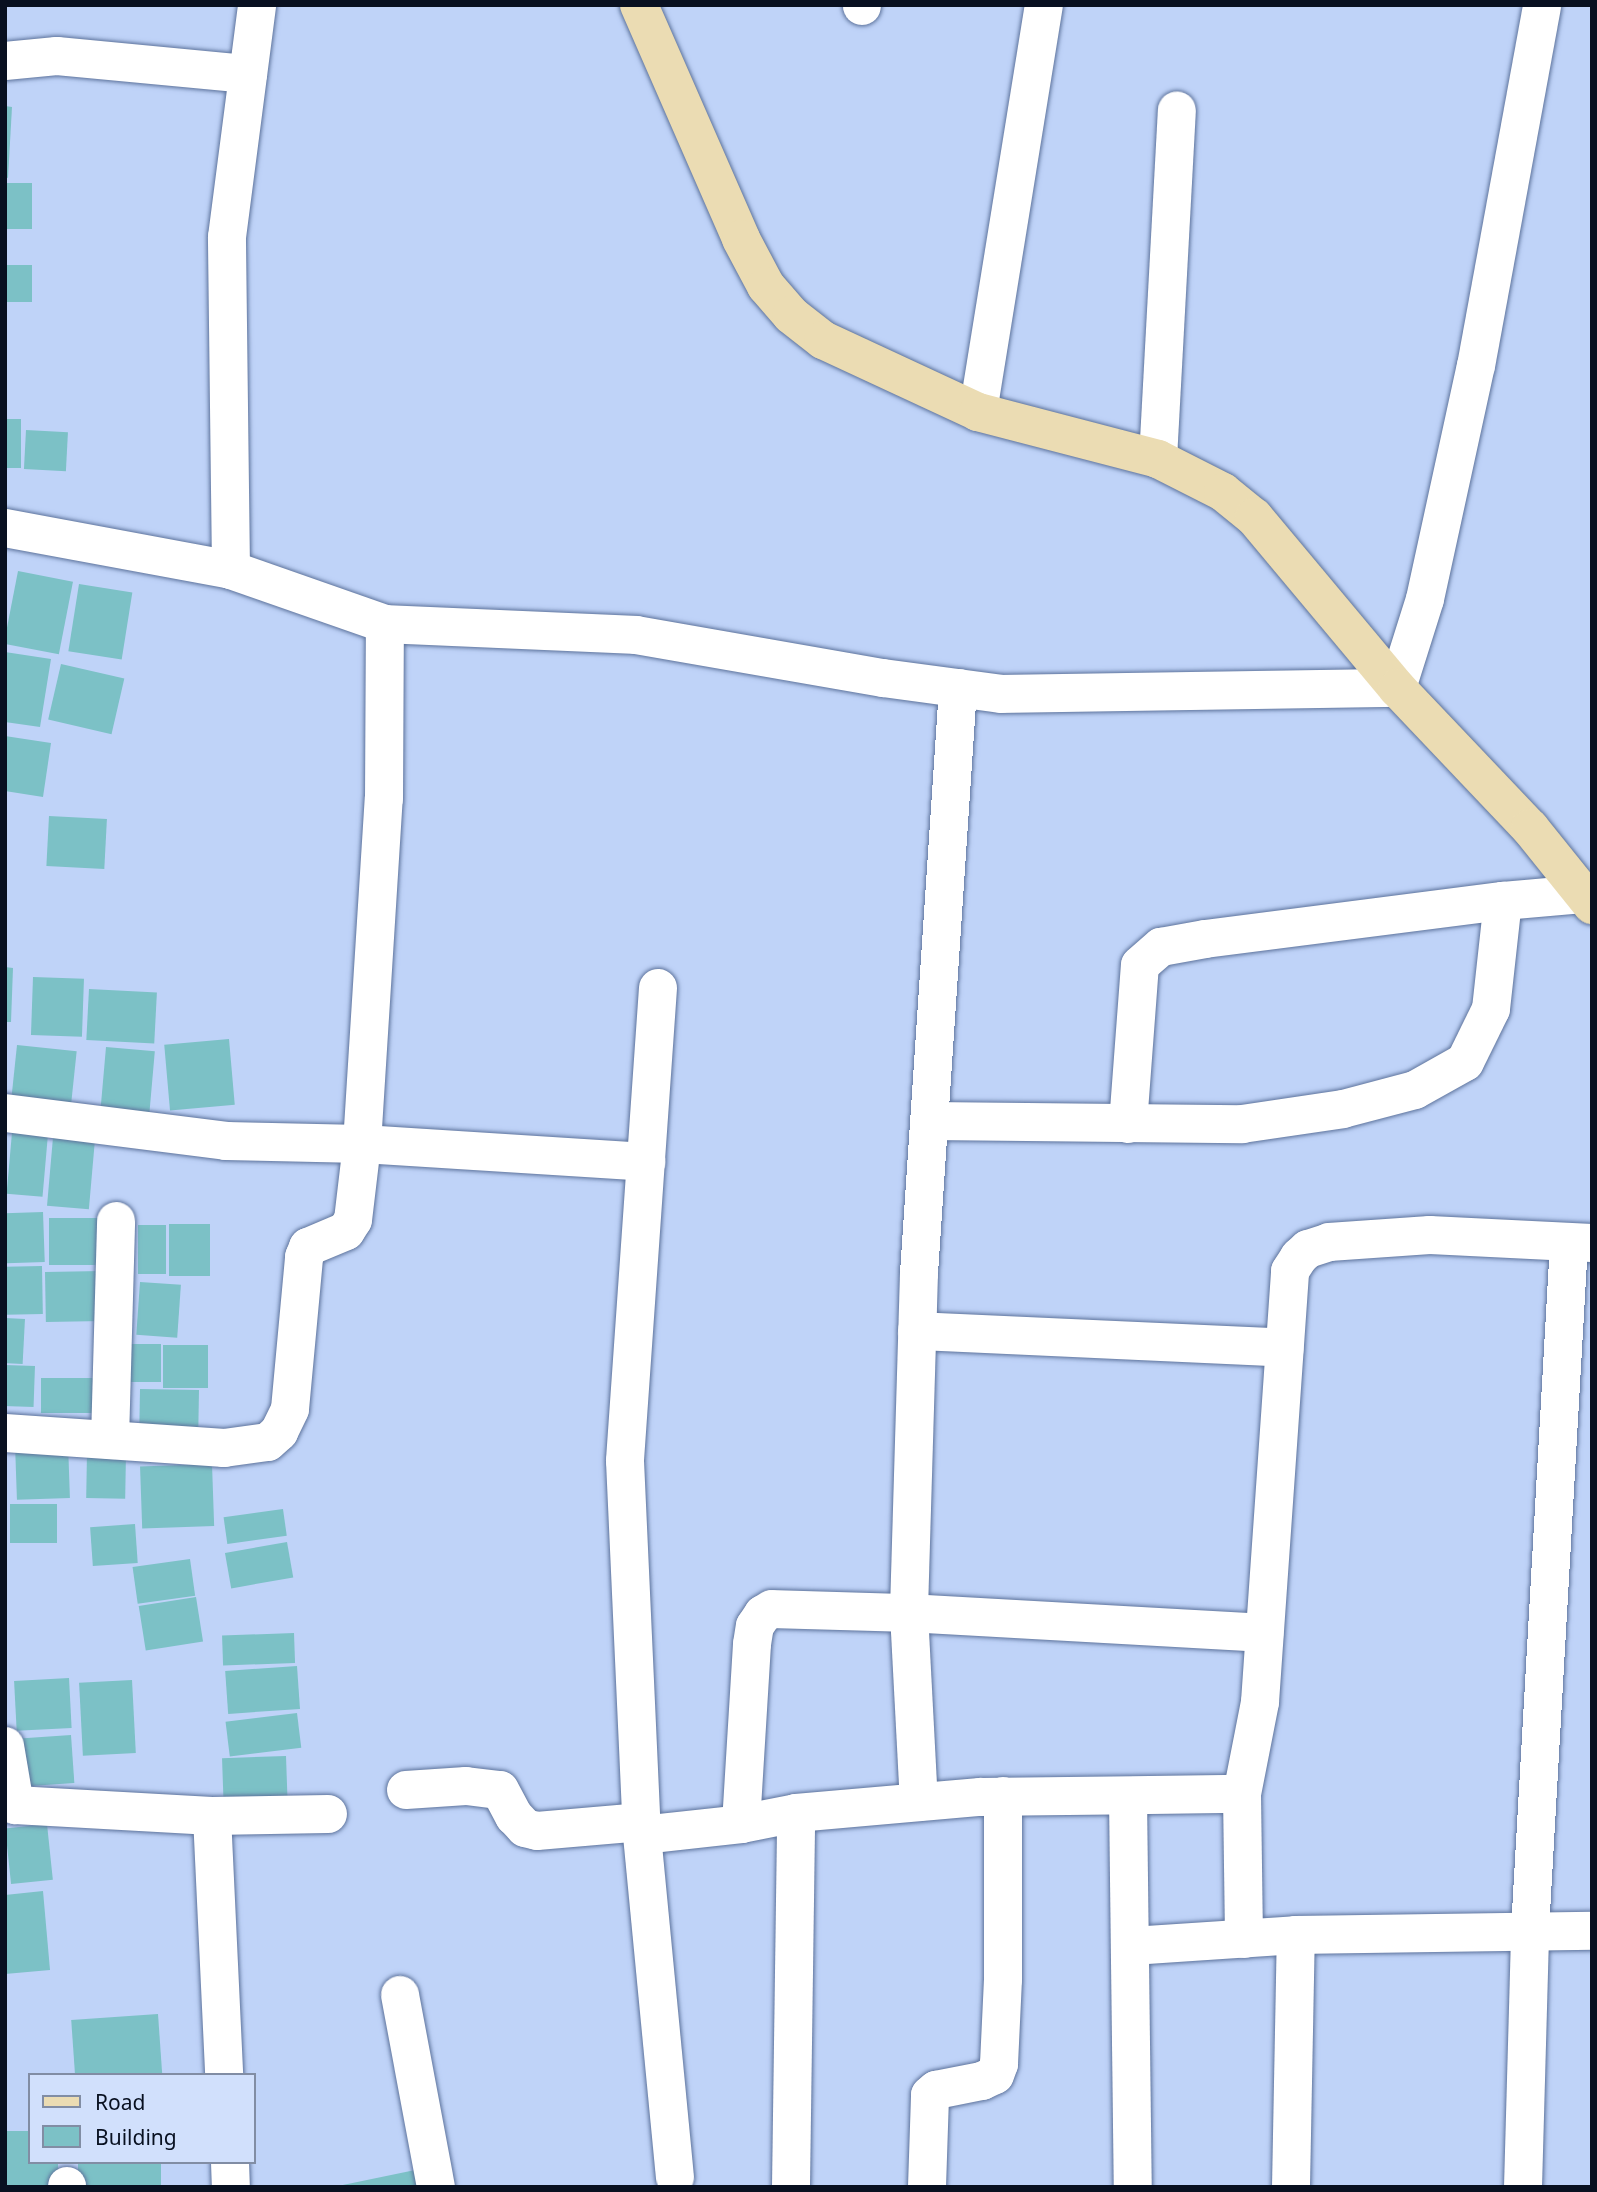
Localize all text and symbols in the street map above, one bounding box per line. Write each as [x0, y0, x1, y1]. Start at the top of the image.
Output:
legend [28, 2073, 256, 2164]
text: Road [95, 2088, 145, 2116]
text: Building [95, 2123, 177, 2151]

